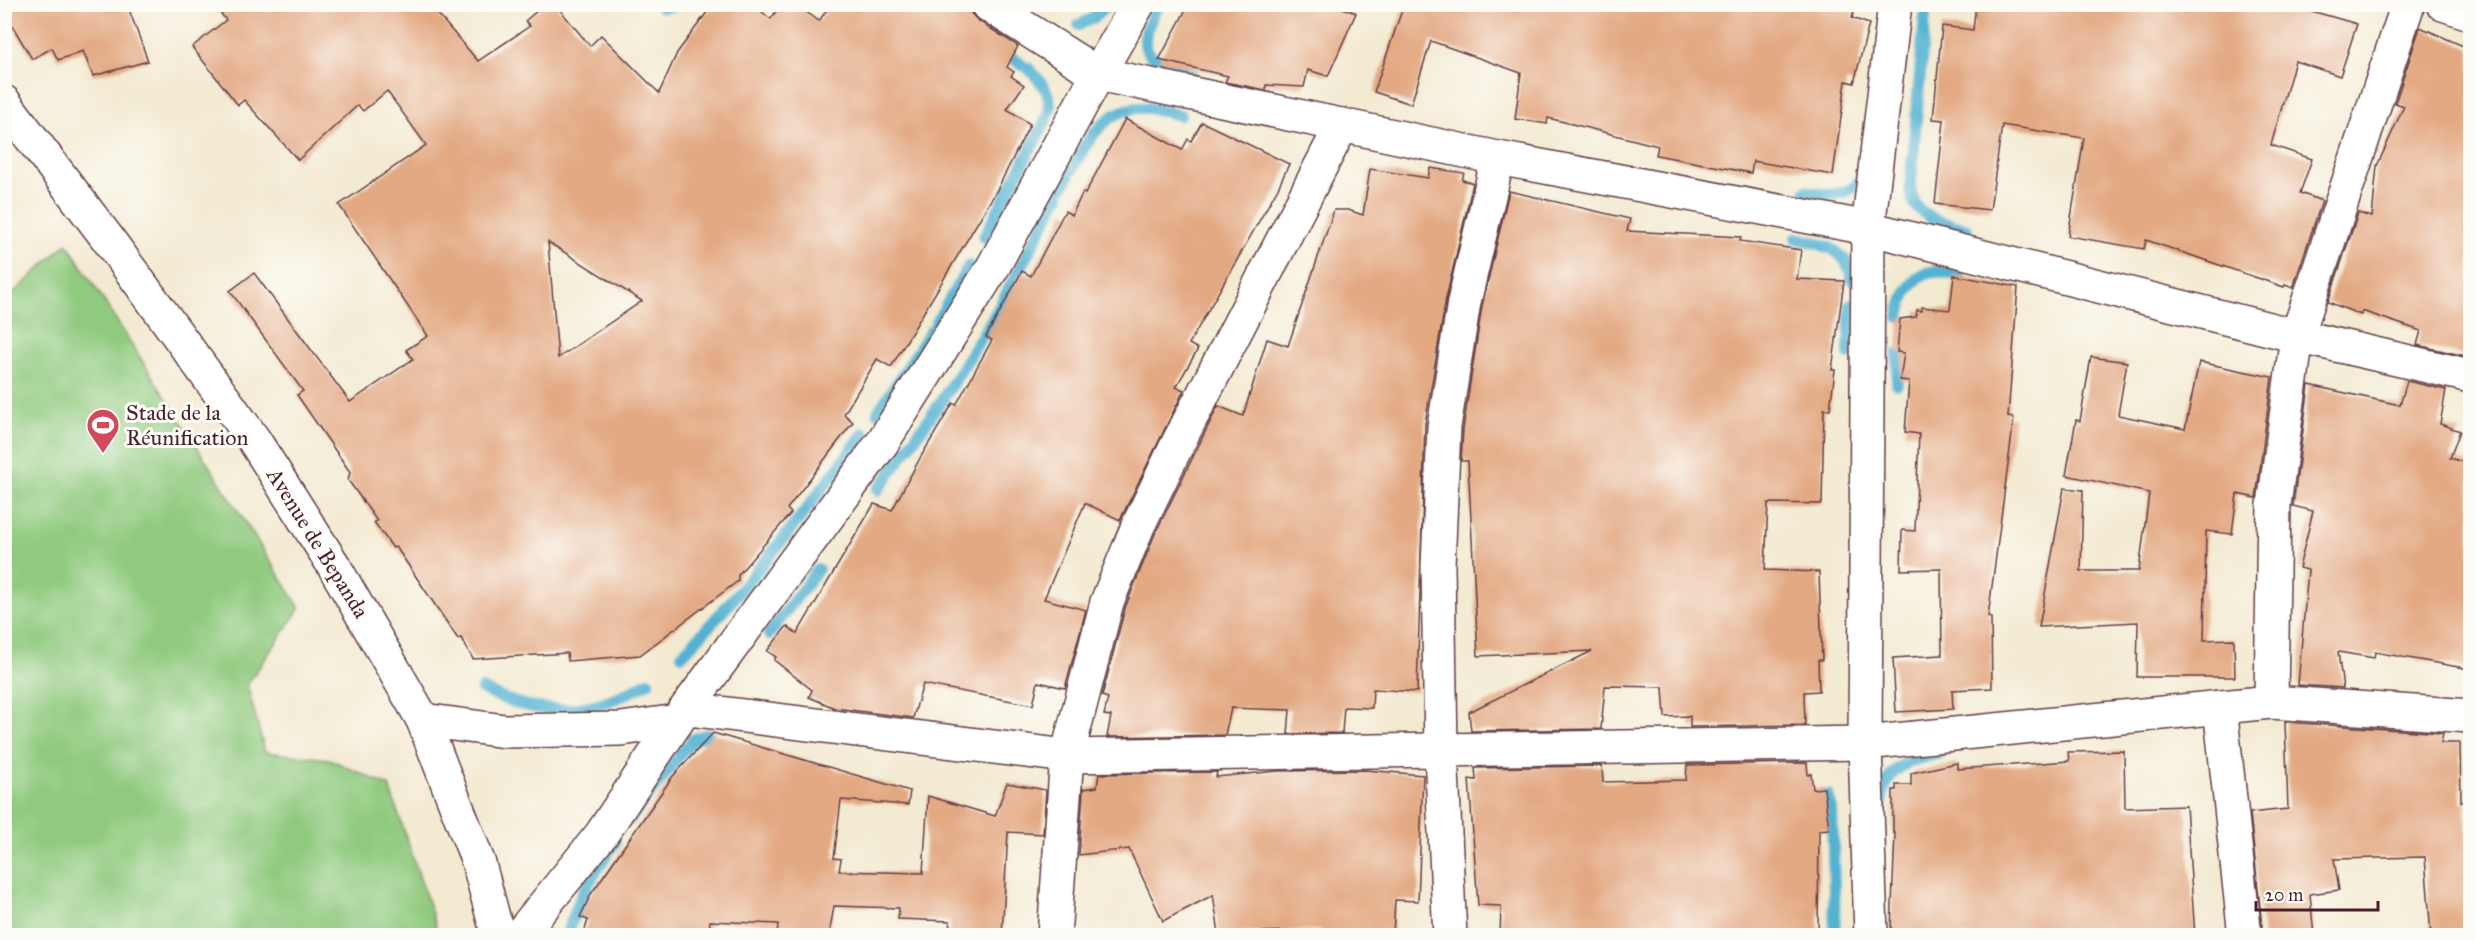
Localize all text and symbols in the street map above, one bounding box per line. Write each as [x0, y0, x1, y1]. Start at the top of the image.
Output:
place label: Stade de la Réunification [126, 399, 248, 451]
sports icon: Stade de la Réunification [85, 407, 121, 454]
street label: Avenue de Bepanda [260, 462, 375, 624]
scale bar [2256, 874, 2378, 912]
text: 20 m [2265, 884, 2303, 906]

